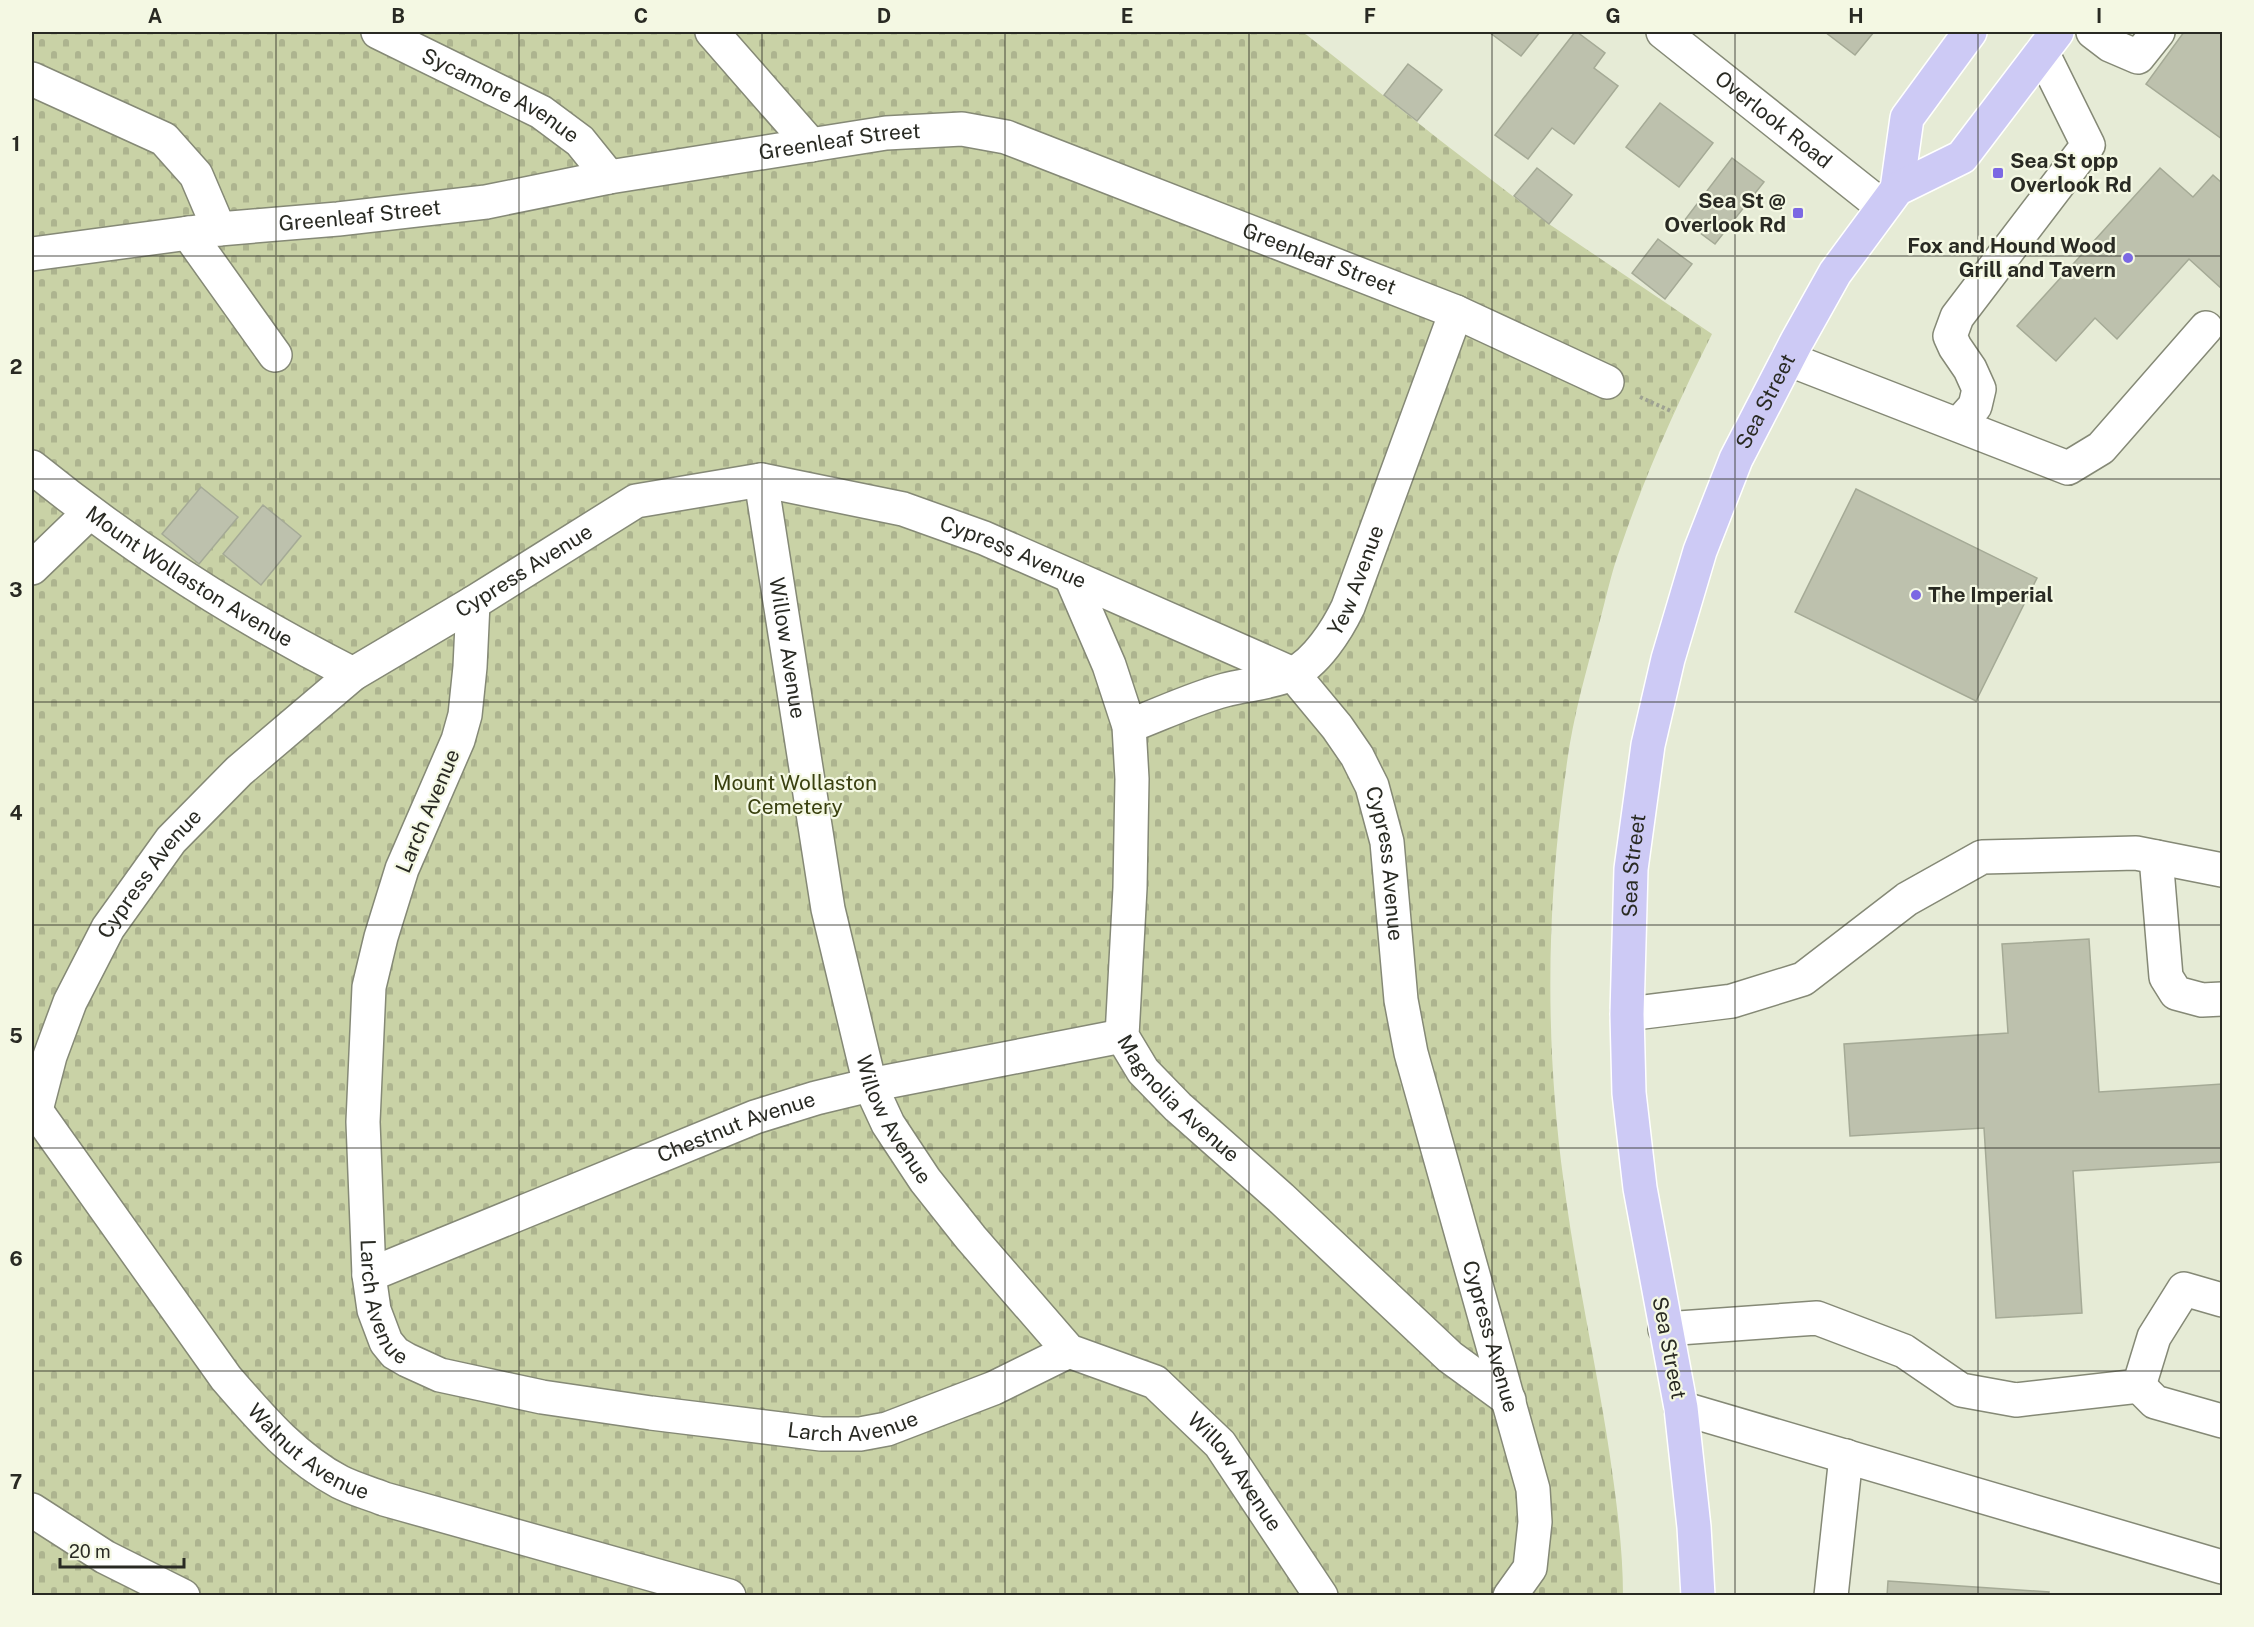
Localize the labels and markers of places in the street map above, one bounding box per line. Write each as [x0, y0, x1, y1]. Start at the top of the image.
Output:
place label: Sea St opp Overlook Rd [2010, 148, 2132, 197]
marker: Sea St opp Overlook Rd [1991, 166, 2005, 180]
place label: Sea St @ Overlook Rd [1664, 188, 1786, 237]
marker: Sea St @ Overlook Rd [1791, 206, 1805, 220]
place label: Fox and Hound Wood Grill and Tavern [1907, 233, 2116, 282]
marker: Fox and Hound Wood Grill and Tavern [2121, 251, 2135, 265]
place label: The Imperial [1928, 582, 2053, 607]
marker: The Imperial [1909, 588, 1923, 602]

